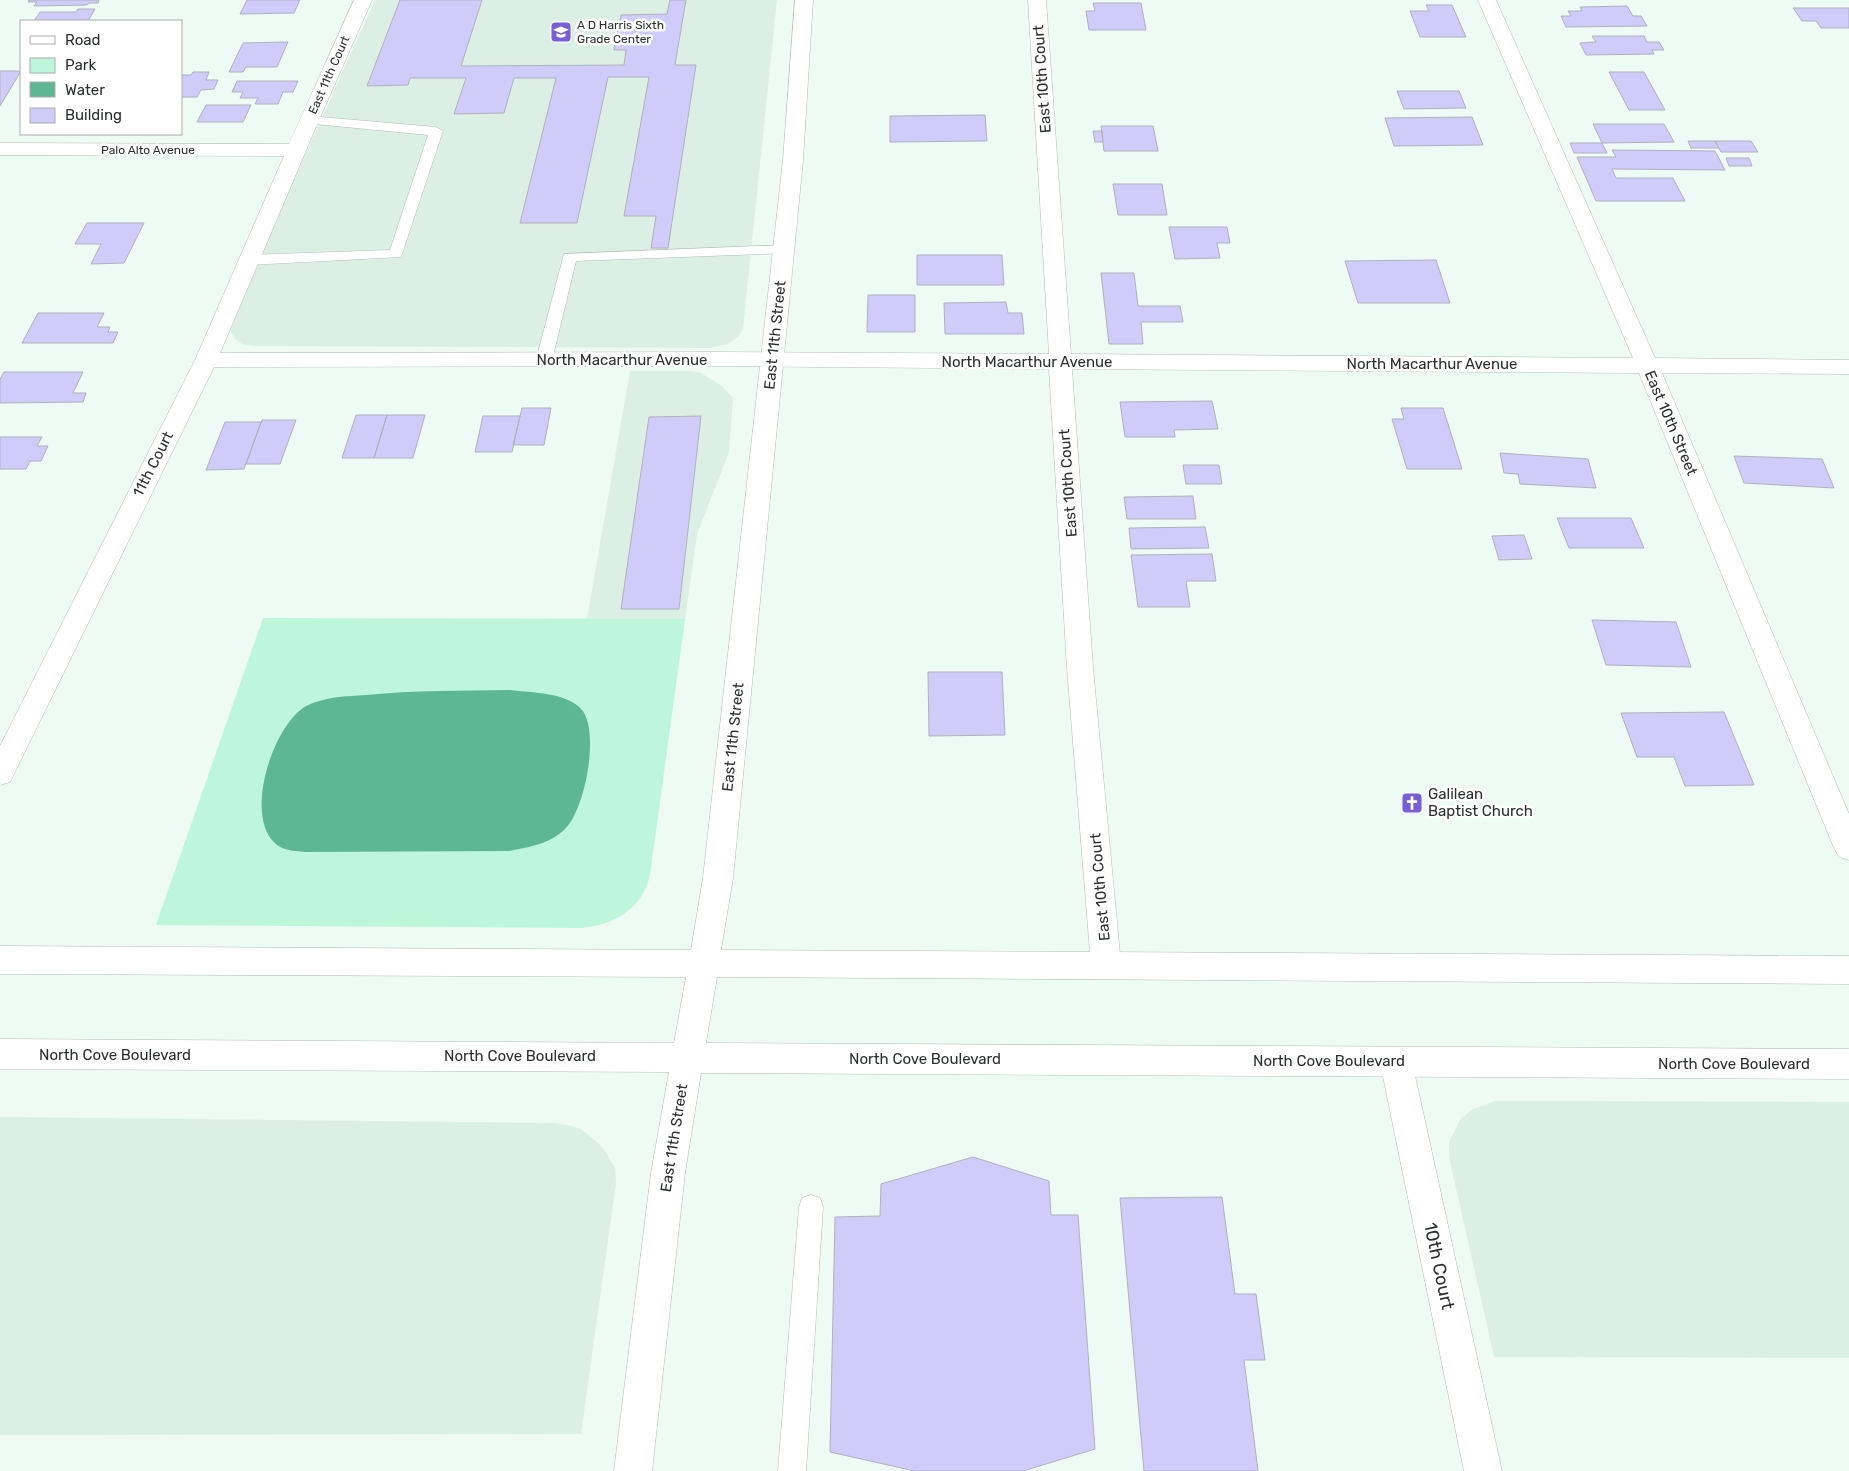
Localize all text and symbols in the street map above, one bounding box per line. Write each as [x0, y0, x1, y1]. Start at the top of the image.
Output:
place label: A D Harris Sixth Grade Center [577, 18, 664, 46]
legend [20, 20, 182, 135]
school or university icon: A D Harris Sixth Grade Center [549, 20, 573, 44]
street label: East 10th Court [1029, 24, 1055, 134]
text: Road [65, 31, 101, 49]
street label: East 11th Court [305, 33, 353, 116]
text: Park [65, 56, 96, 74]
text: Water [65, 81, 105, 99]
text: Building [65, 106, 122, 124]
street label: Palo Alto Avenue [101, 143, 195, 157]
street label: East 11th Street [760, 280, 790, 390]
street label: North Macarthur Avenue [536, 351, 708, 369]
street label: North Macarthur Avenue [941, 353, 1113, 371]
street label: North Macarthur Avenue [1346, 355, 1518, 373]
street label: East 10th Street [1641, 368, 1701, 478]
street label: 11th Court [129, 428, 177, 500]
street label: East 10th Court [1055, 428, 1081, 538]
street label: East 11th Street [718, 682, 748, 792]
place label: Galilean Baptist Church [1428, 785, 1533, 820]
church icon: Galilean Baptist Church [1400, 791, 1424, 815]
street label: East 10th Court [1086, 832, 1114, 942]
street label: North Cove Boulevard [39, 1046, 191, 1064]
street label: North Cove Boulevard [444, 1047, 596, 1065]
street label: North Cove Boulevard [849, 1050, 1001, 1068]
street label: North Cove Boulevard [1253, 1052, 1405, 1070]
street label: North Cove Boulevard [1658, 1055, 1810, 1073]
street label: East 11th Street [657, 1082, 691, 1193]
street label: 10th Court [1419, 1220, 1459, 1312]

